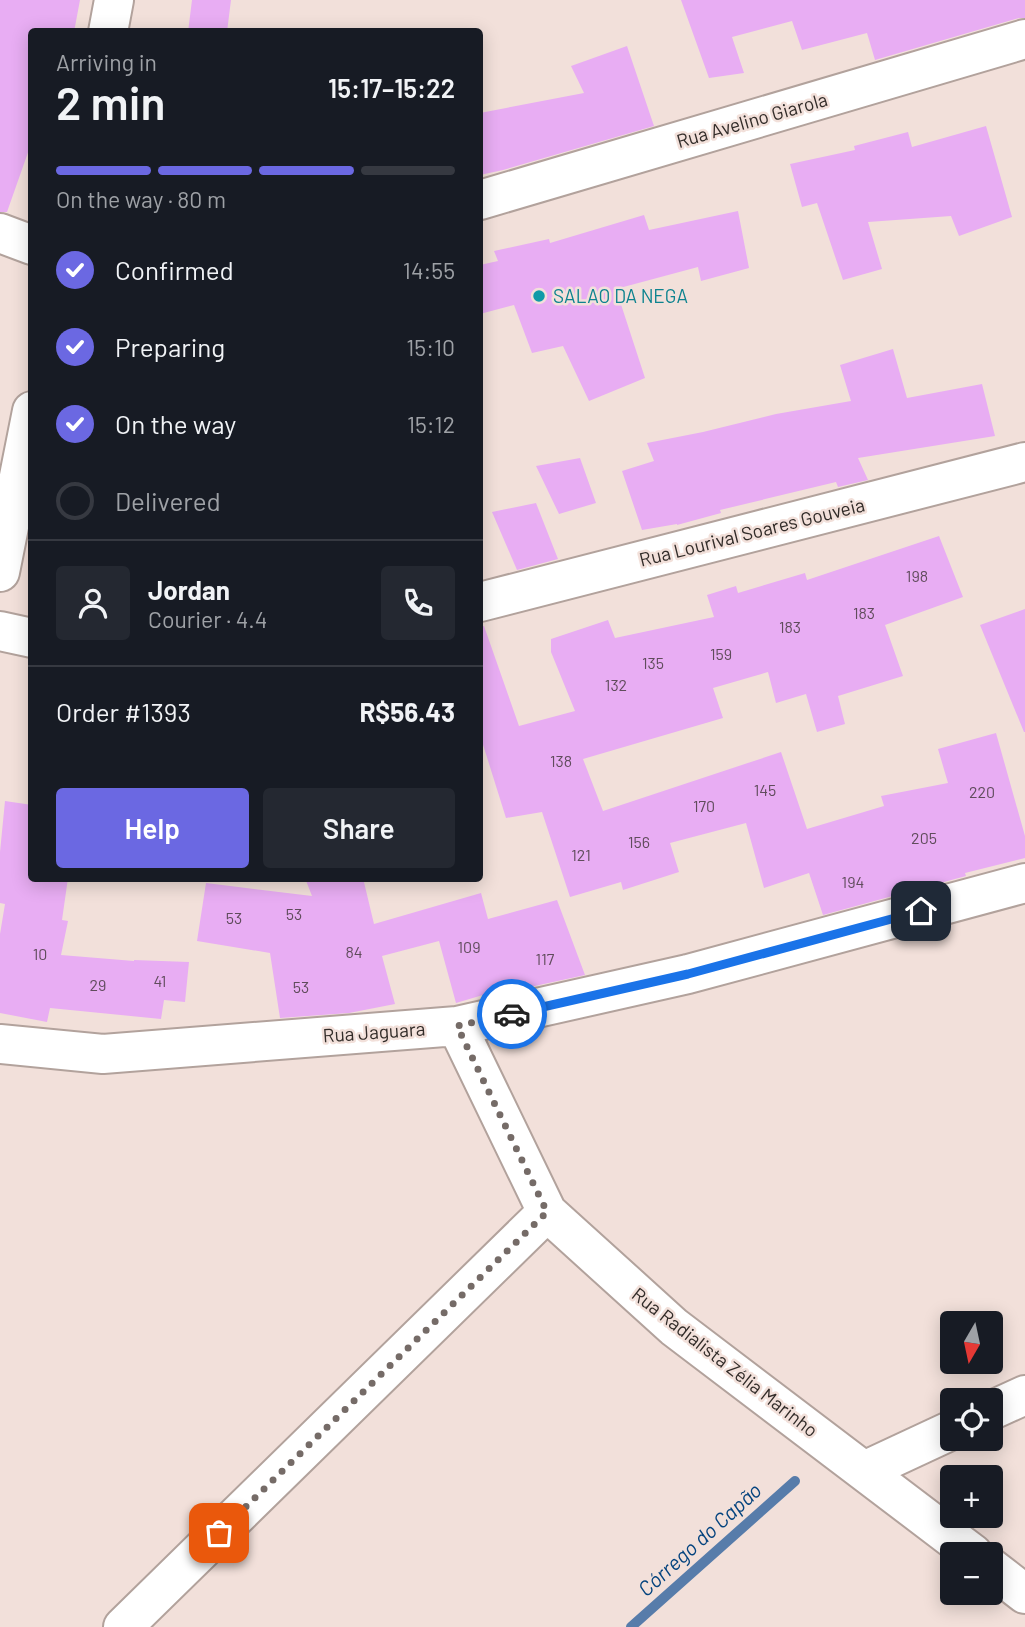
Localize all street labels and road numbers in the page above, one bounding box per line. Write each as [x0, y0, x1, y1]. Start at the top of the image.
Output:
street label: Rua Avelino Giarola [674, 87, 830, 152]
street label: Rua Lourival Soares Gouveia [637, 492, 867, 571]
street label: Rua Jaguara [322, 1016, 426, 1047]
street label: Rua Radialista Zélia Marinho [628, 1282, 823, 1441]

